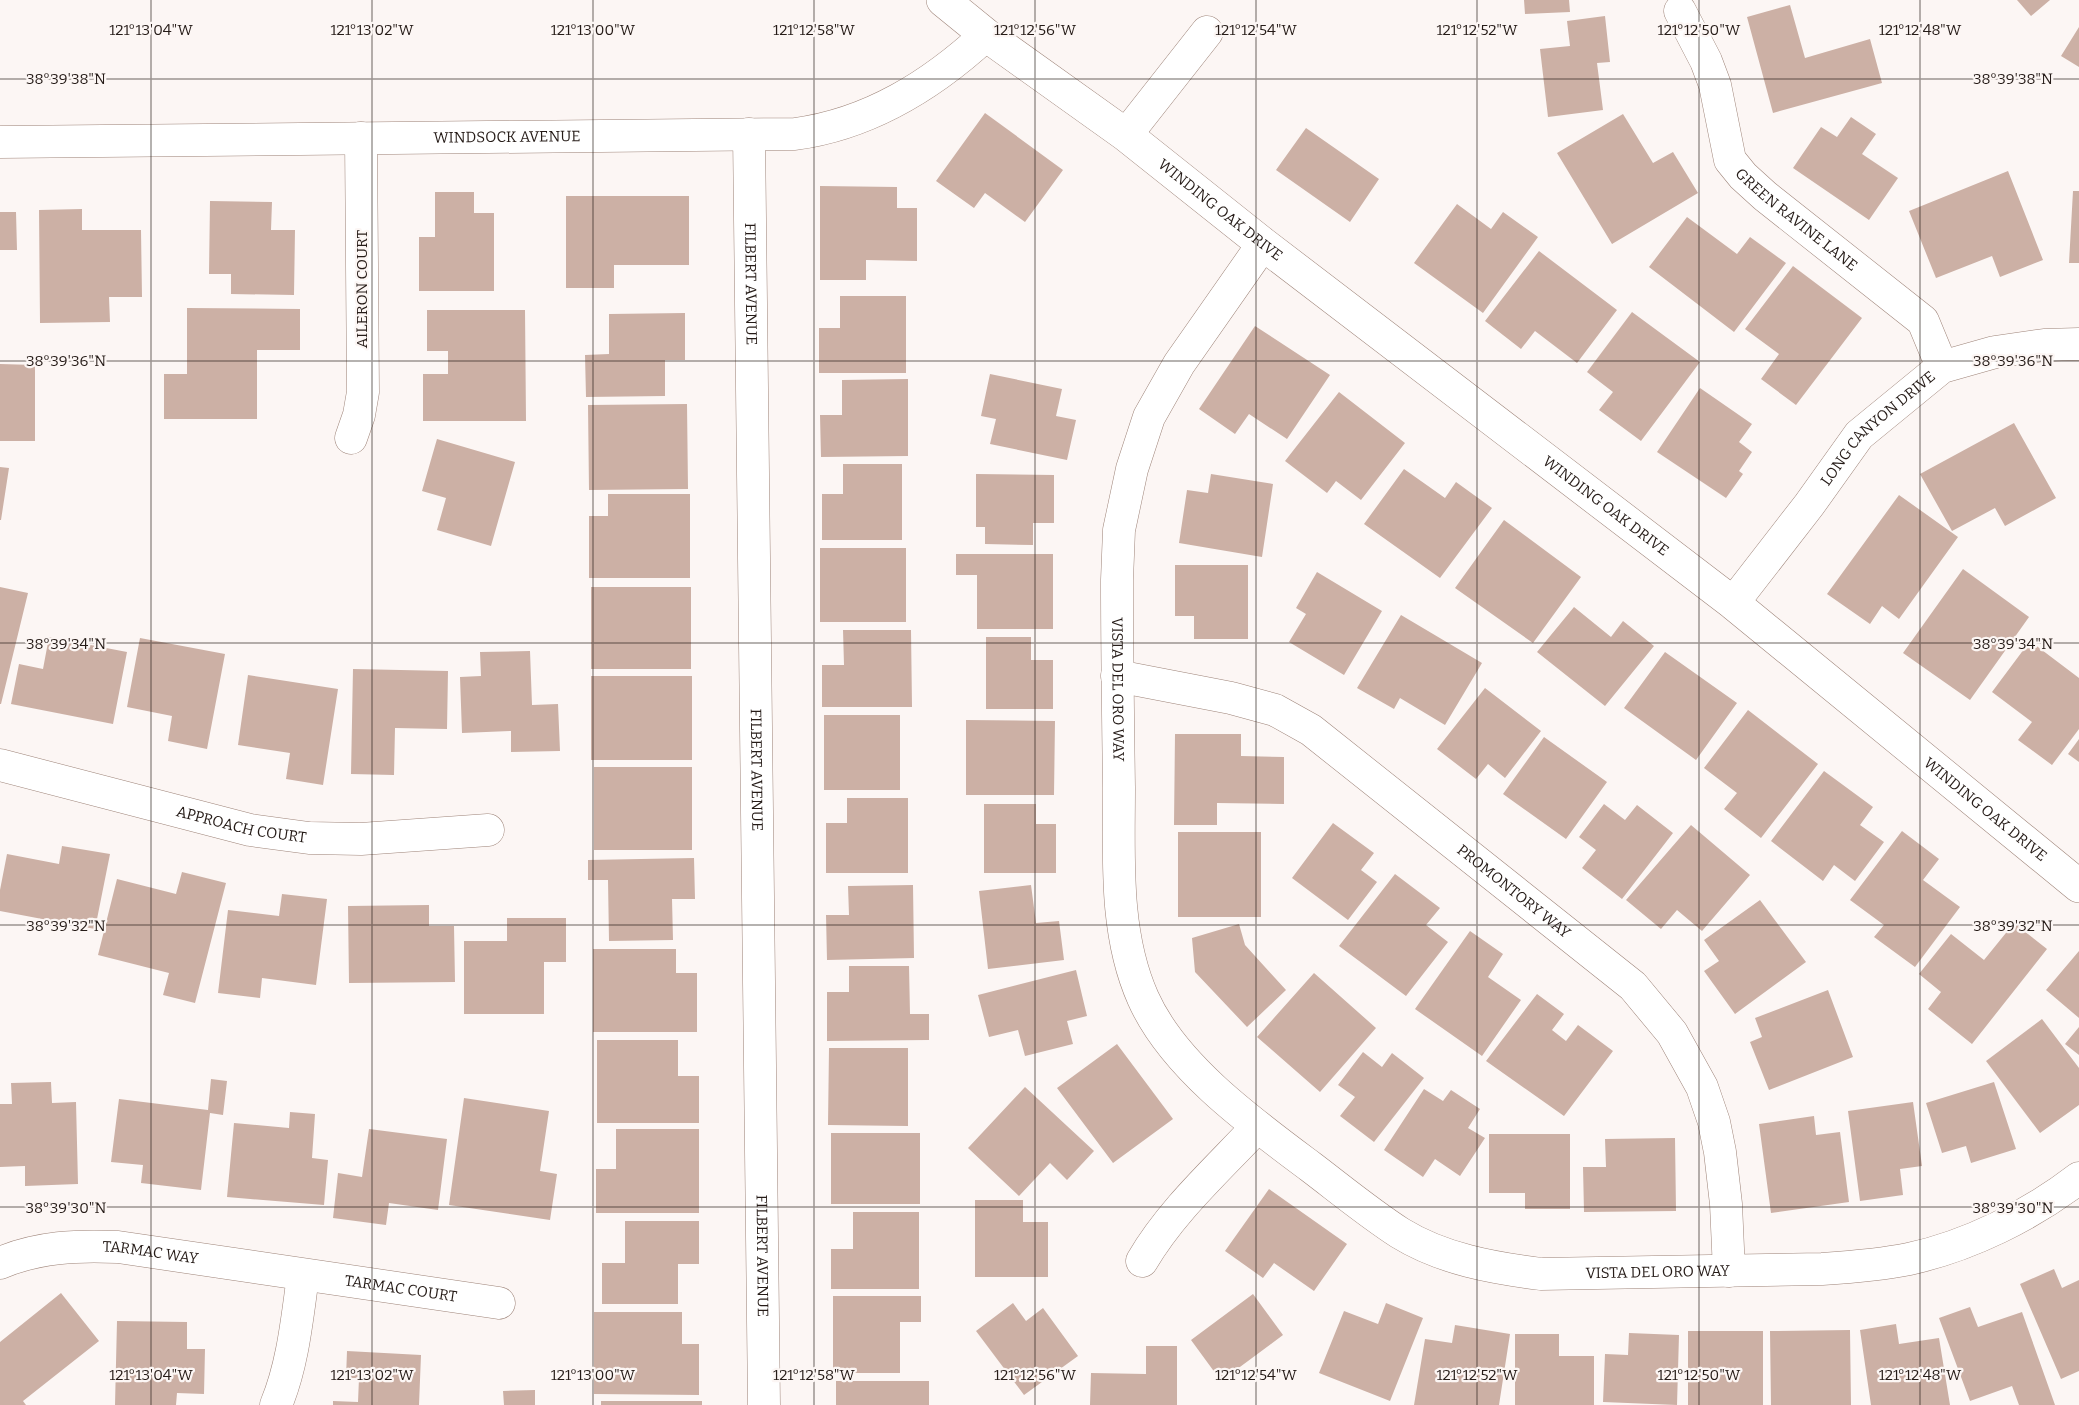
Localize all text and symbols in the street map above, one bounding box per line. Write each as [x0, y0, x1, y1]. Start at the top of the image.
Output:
text: 121°13'04"W [109, 21, 193, 39]
text: 121°13'02"W [331, 21, 414, 39]
text: 121°13'00"W [551, 21, 636, 39]
text: 121°12'58"W [773, 21, 856, 39]
text: 121°12'56"W [994, 21, 1077, 39]
text: 121°12'54"W [1215, 21, 1298, 39]
text: 121°12'52"W [1436, 21, 1518, 39]
text: 121°12'50"W [1658, 21, 1741, 39]
text: 121°12'48"W [1879, 21, 1962, 39]
text: 38°39'38"N [26, 70, 106, 88]
text: 38°39'38"N [1973, 70, 2053, 88]
street label: WINDSOCK AVENUE [433, 127, 581, 147]
street label: WINDING OAK DRIVE [1155, 155, 1286, 265]
street label: GREEN RAVINE LANE [1731, 165, 1861, 275]
street label: FILBERT AVENUE [741, 223, 760, 345]
street label: AILERON COURT [353, 229, 371, 348]
text: 38°39'36"N [26, 352, 106, 370]
text: 38°39'36"N [1973, 352, 2053, 370]
street label: LONG CANYON DRIVE [1817, 367, 1939, 489]
street label: WINDING OAK DRIVE [1539, 452, 1672, 560]
street label: VISTA DEL ORO WAY [1108, 617, 1128, 762]
text: 38°39'34"N [26, 635, 106, 653]
text: 38°39'34"N [1973, 635, 2053, 653]
street label: FILBERT AVENUE [747, 709, 766, 831]
street label: WINDING OAK DRIVE [1920, 754, 2051, 865]
street label: APPROACH COURT [175, 802, 308, 847]
street label: PROMONTORY WAY [1454, 841, 1574, 942]
text: 38°39'32"N [26, 917, 106, 935]
text: 38°39'32"N [1973, 917, 2053, 935]
street label: FILBERT AVENUE [753, 1195, 772, 1317]
text: 38°39'30"N [26, 1199, 107, 1217]
text: 38°39'30"N [1973, 1199, 2054, 1217]
street label: TARMAC WAY [102, 1237, 200, 1268]
street label: VISTA DEL ORO WAY [1586, 1262, 1730, 1282]
street label: TARMAC COURT [343, 1271, 458, 1306]
text: 121°13'04"W [109, 1366, 193, 1384]
text: 121°13'02"W [331, 1366, 414, 1384]
text: 121°13'00"W [551, 1366, 636, 1384]
text: 121°12'58"W [773, 1366, 856, 1384]
text: 121°12'56"W [994, 1366, 1077, 1384]
text: 121°12'54"W [1215, 1366, 1298, 1384]
text: 121°12'52"W [1436, 1366, 1518, 1384]
text: 121°12'50"W [1658, 1366, 1741, 1384]
text: 121°12'48"W [1879, 1366, 1962, 1384]

